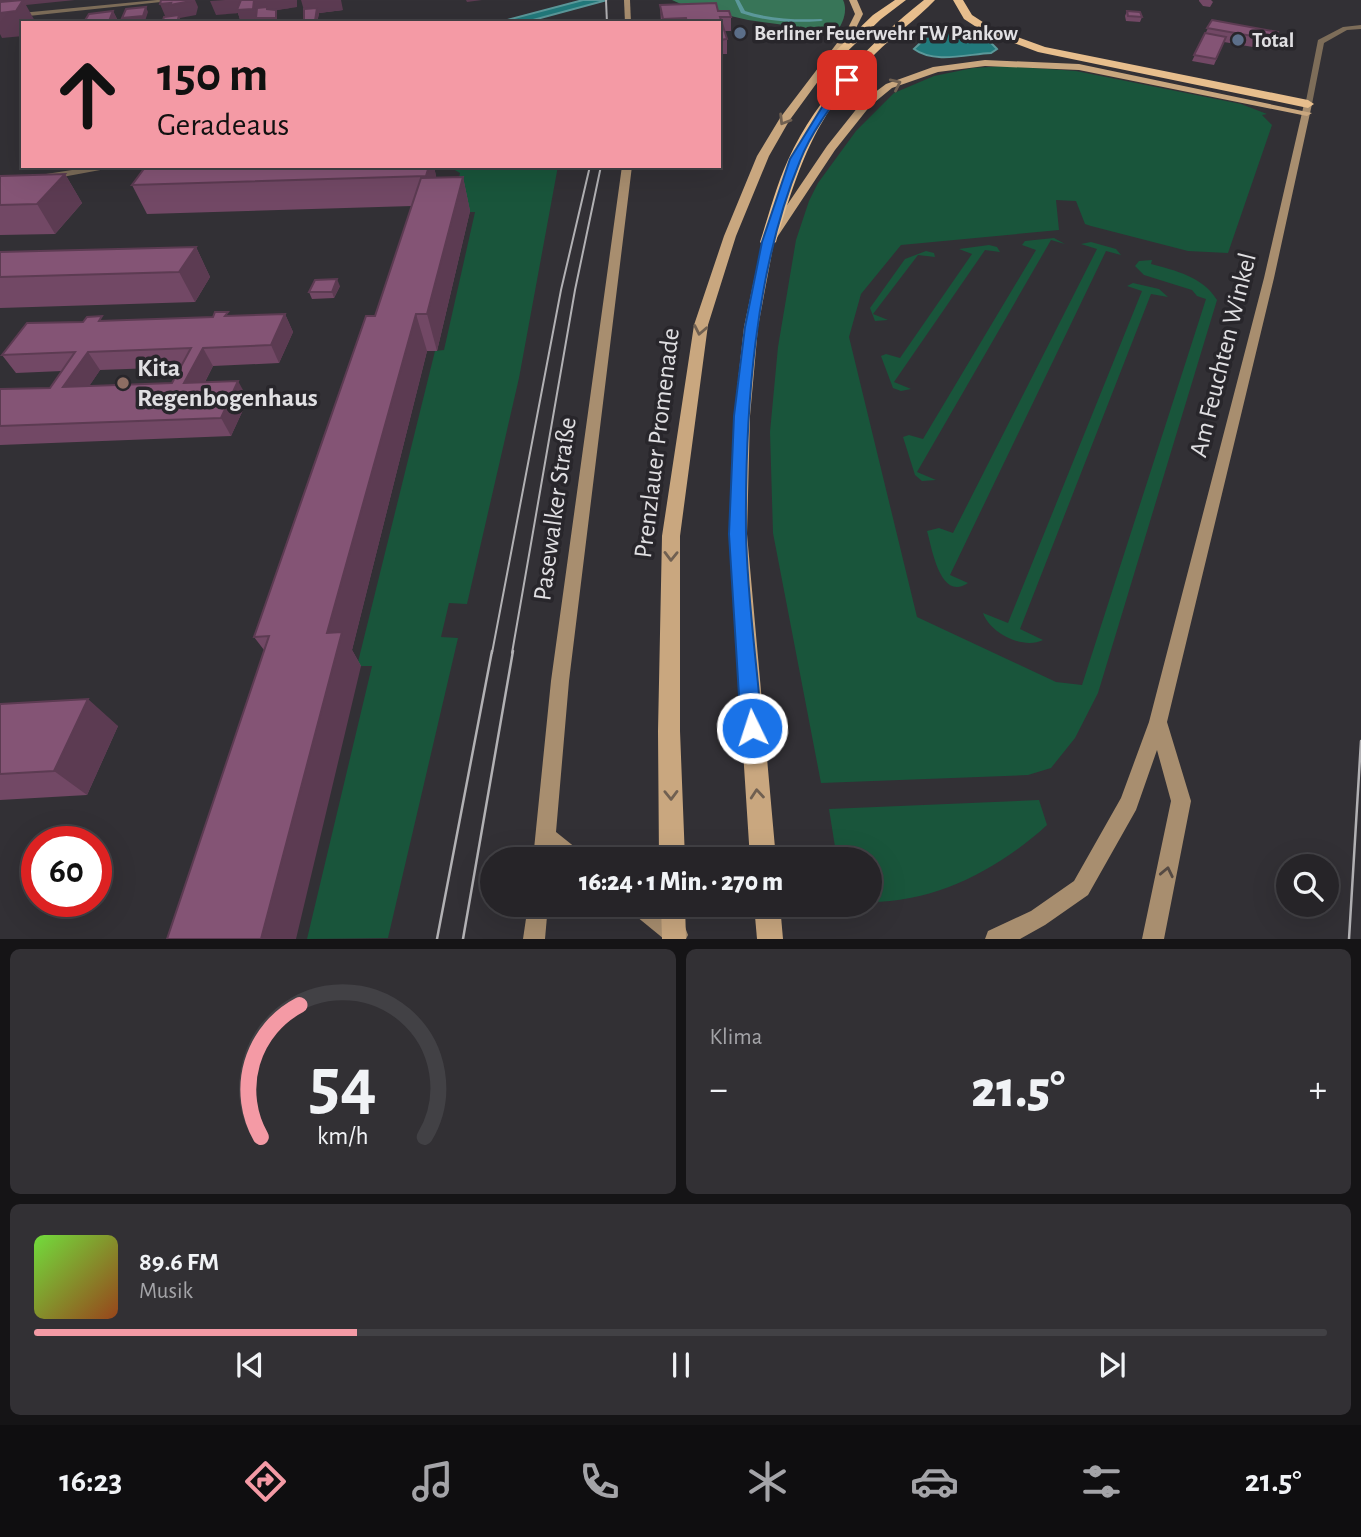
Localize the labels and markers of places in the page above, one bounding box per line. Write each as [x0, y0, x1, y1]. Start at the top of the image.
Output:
place label: Berliner Feuerwehr FW Pankow [754, 23, 1018, 44]
marker: Berliner Feuerwehr FW Pankow [732, 25, 748, 41]
place label: Total [1252, 30, 1294, 51]
marker: Total [1230, 32, 1246, 48]
pin [817, 50, 877, 110]
place label: Kita Regenbogenhaus [137, 355, 318, 411]
marker: Kita Regenbogenhaus [115, 375, 131, 391]

